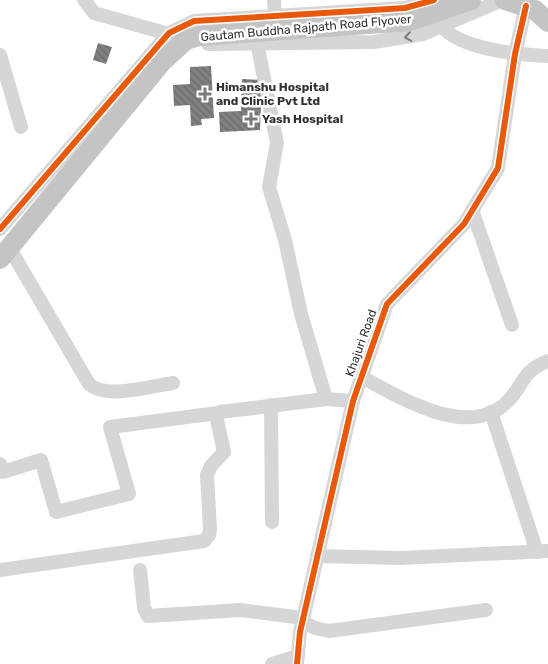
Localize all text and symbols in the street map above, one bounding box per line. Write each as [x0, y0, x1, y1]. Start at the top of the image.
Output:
street label: Gautam Buddha Rajpath Road Flyover [200, 12, 413, 44]
one-way arrow [404, 31, 412, 41]
place label: Himanshu Hospital and Clinic Pvt Ltd [216, 80, 329, 108]
marker: Himanshu Hospital and Clinic Pvt Ltd [198, 87, 212, 101]
marker: Yash Hospital [244, 112, 258, 126]
place label: Yash Hospital [262, 112, 343, 126]
street label: Khajuri Road [342, 308, 380, 378]

